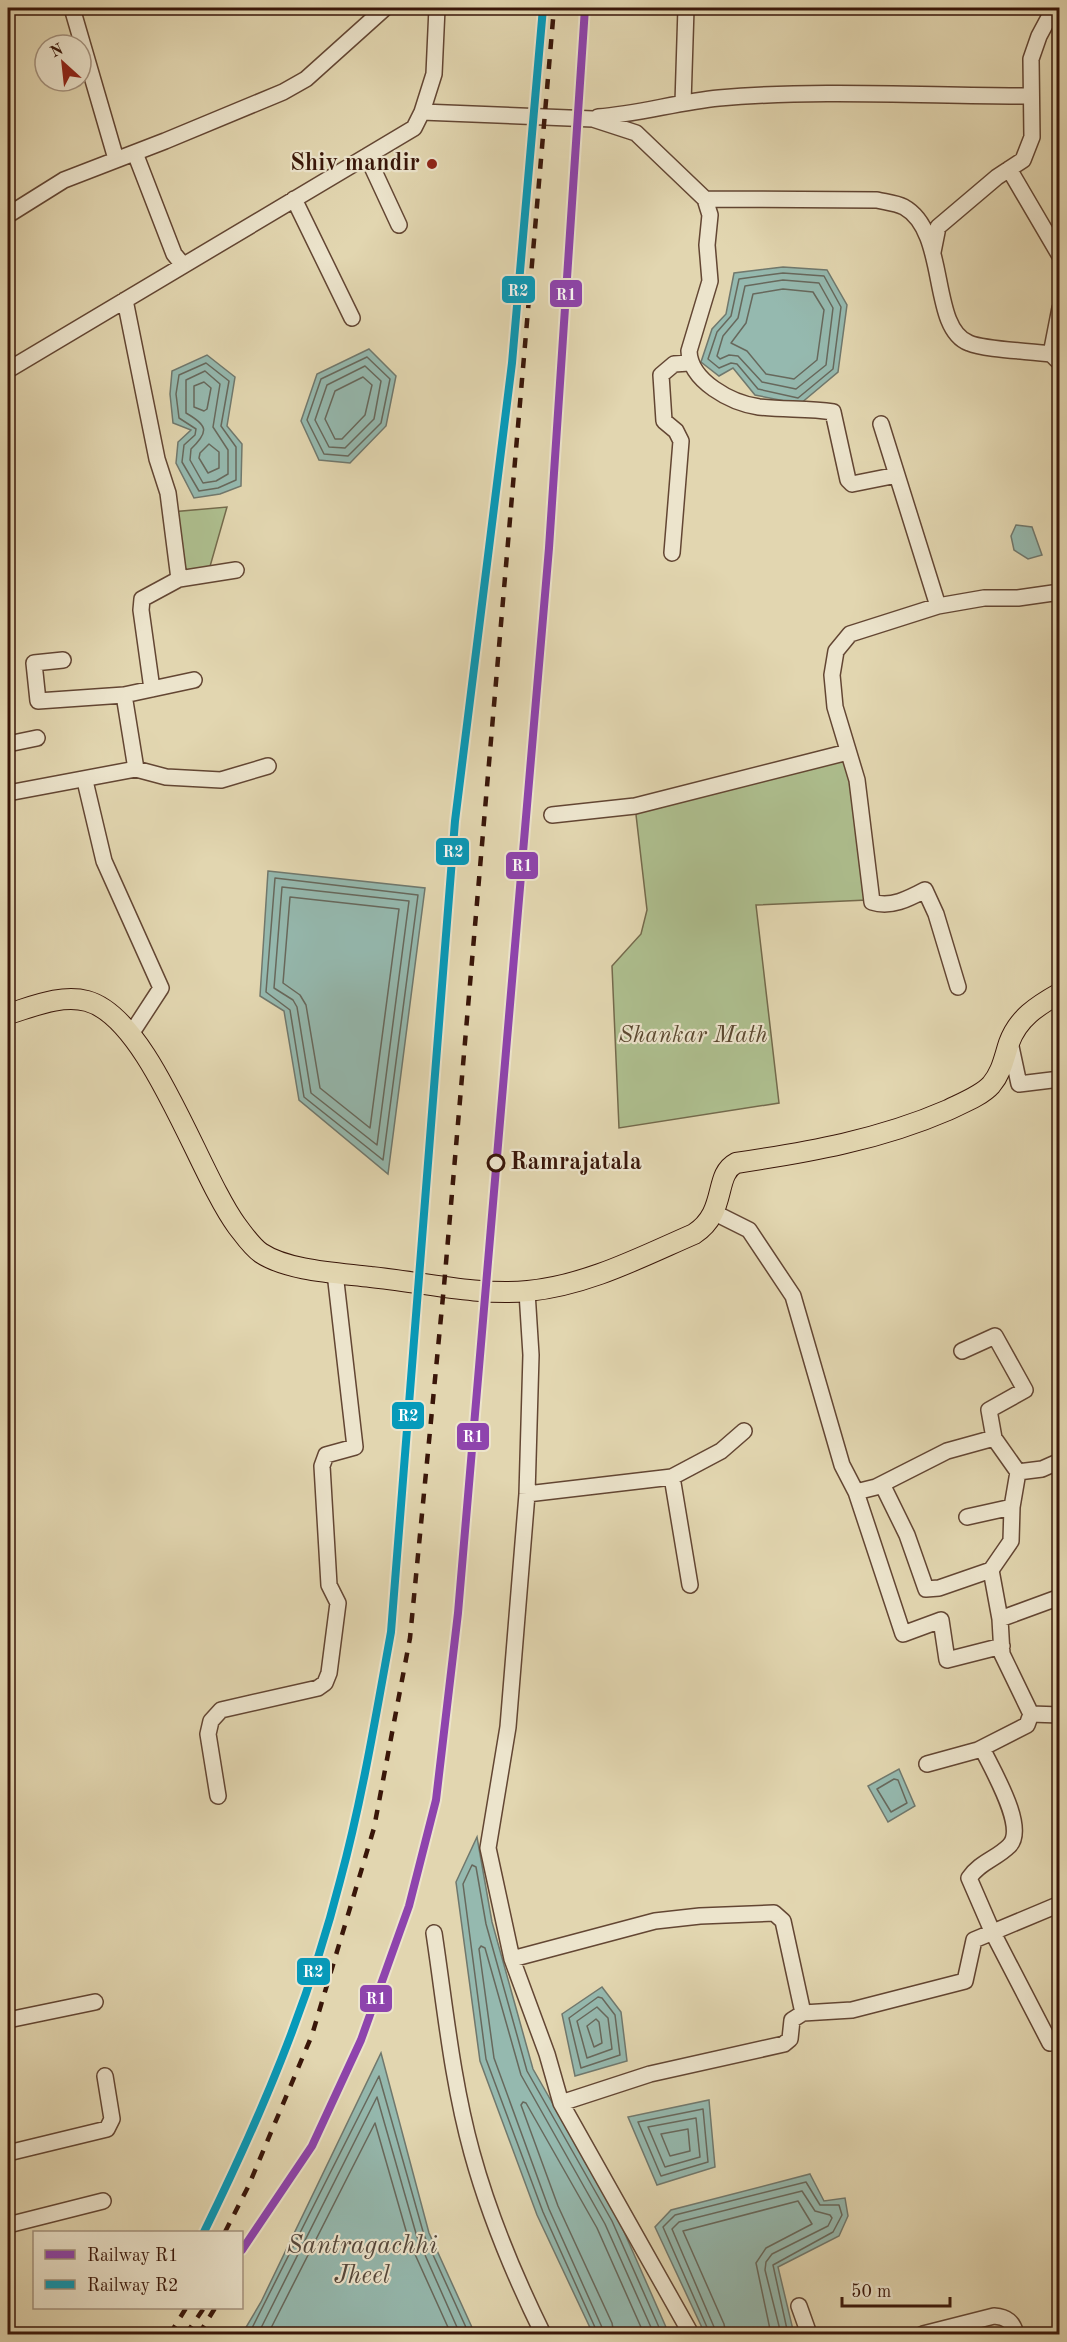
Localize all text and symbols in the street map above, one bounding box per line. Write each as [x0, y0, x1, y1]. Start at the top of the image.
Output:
north arrow [33, 33, 93, 93]
text: N [48, 41, 67, 61]
place label: Shiv mandir [290, 152, 420, 176]
marker: Shiv mandir [425, 157, 439, 171]
line badge: R2 [501, 275, 536, 304]
line badge: R1 [549, 279, 583, 308]
text: R2 [508, 284, 528, 300]
text: R1 [556, 288, 576, 304]
line badge: R2 [435, 837, 470, 866]
text: R2 [443, 845, 463, 861]
line badge: R1 [505, 851, 539, 880]
text: R1 [512, 859, 532, 875]
park label: Shankar Math [618, 1024, 768, 1048]
place label: Ramrajatala [510, 1151, 642, 1175]
marker: Ramrajatala [487, 1154, 505, 1172]
line badge: R2 [391, 1401, 425, 1430]
text: R2 [398, 1409, 418, 1425]
line badge: R1 [456, 1422, 490, 1451]
text: R1 [463, 1430, 483, 1446]
line badge: R2 [296, 1957, 331, 1986]
text: R2 [303, 1965, 323, 1981]
line badge: R1 [359, 1984, 393, 2013]
text: R1 [366, 1992, 386, 2008]
legend [33, 2231, 243, 2309]
water label: Santragachhi Jheel [286, 2233, 438, 2289]
text: Railway R1 [87, 2247, 178, 2265]
scale bar [842, 2270, 950, 2308]
text: Railway R2 [87, 2277, 178, 2295]
text: 50 m [851, 2283, 891, 2301]

